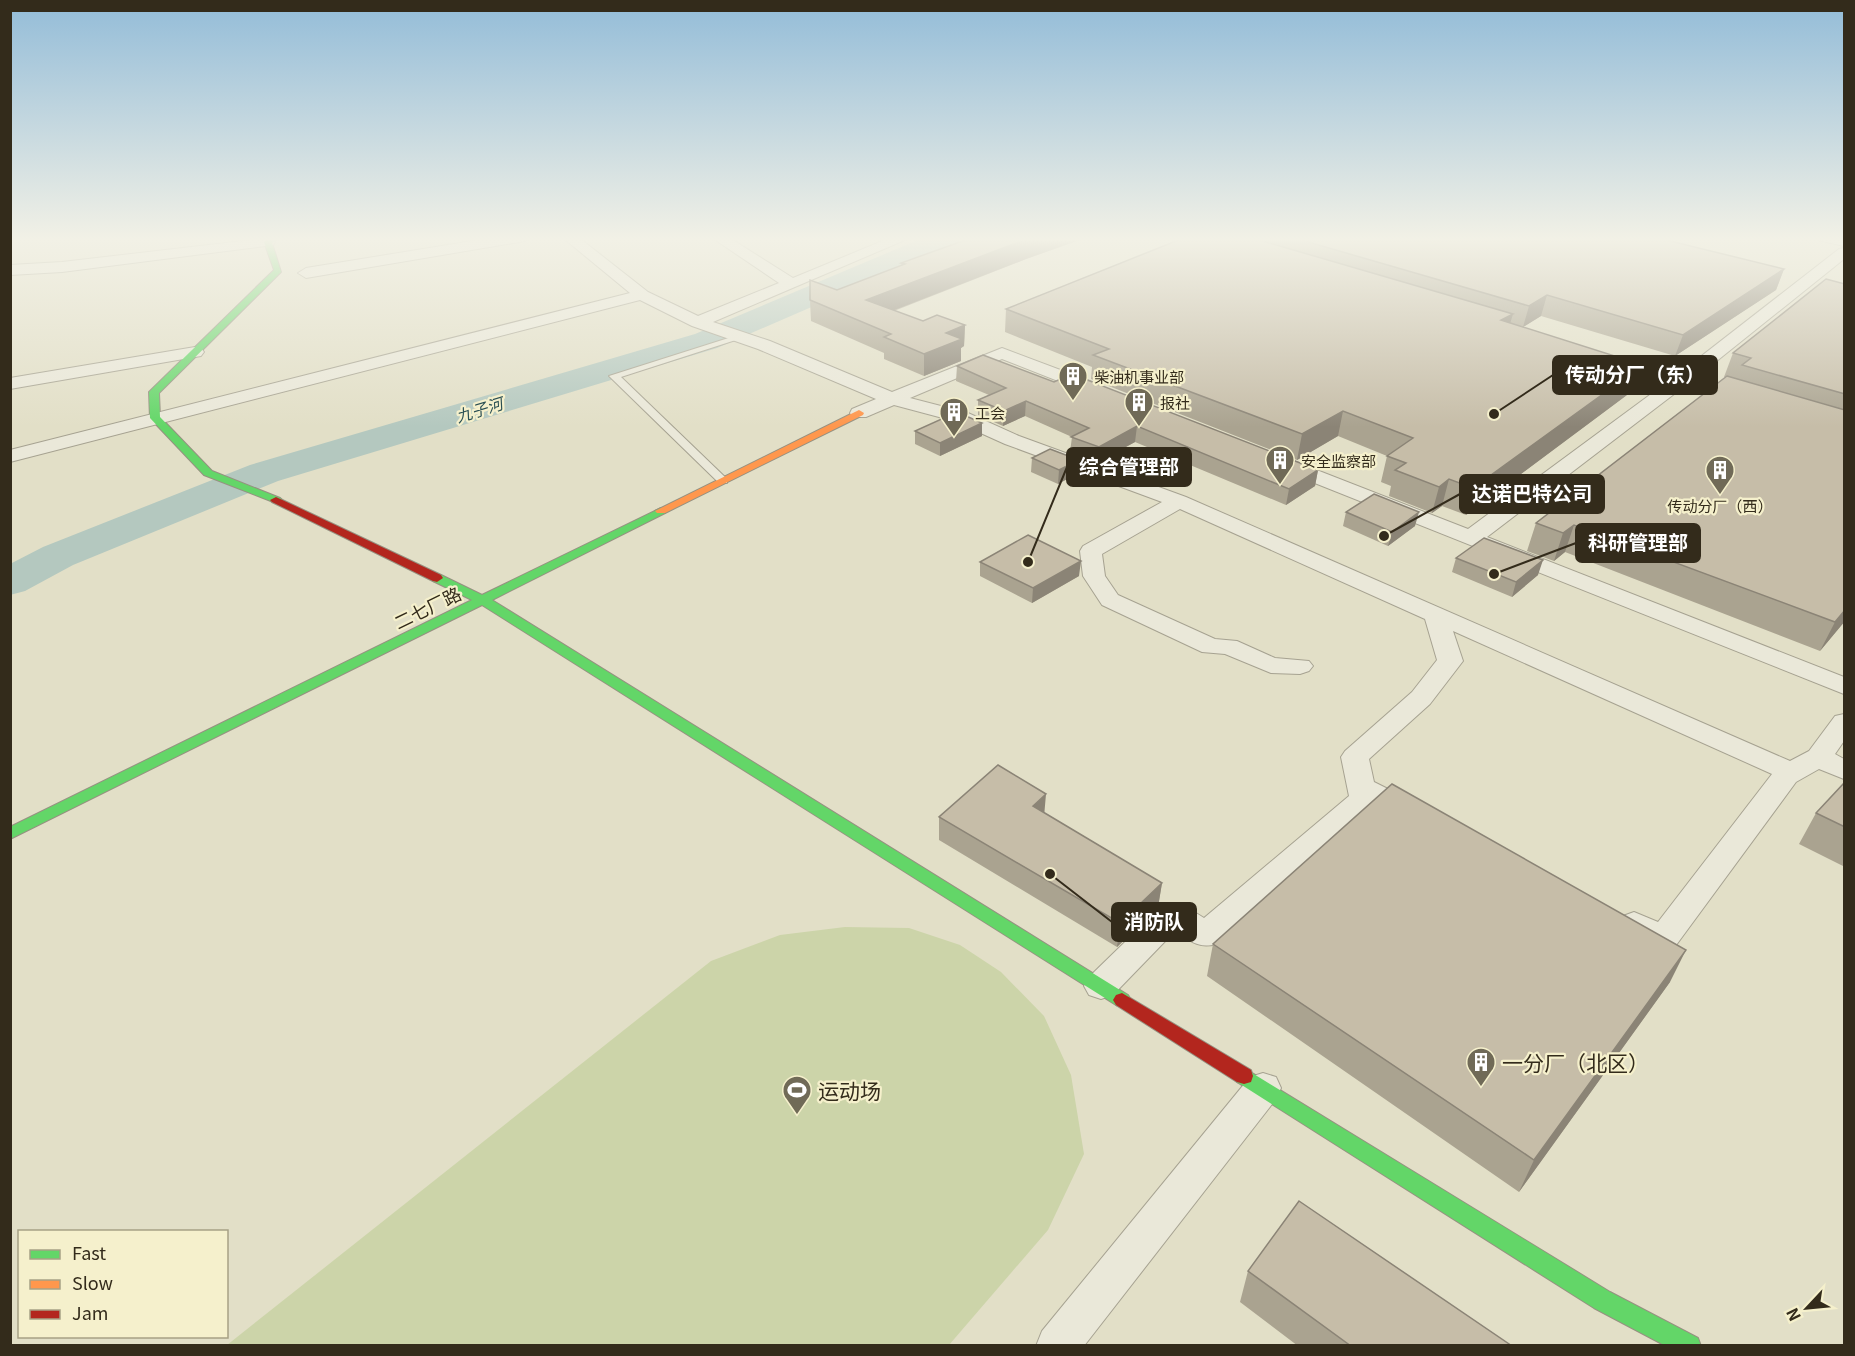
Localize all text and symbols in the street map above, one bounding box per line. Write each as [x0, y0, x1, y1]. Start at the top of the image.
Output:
callout: 传动分厂（东） [1553, 356, 1717, 394]
text: 传动分厂（东） [1565, 359, 1705, 388]
building icon: 柴油机事业部 [1057, 360, 1089, 402]
place label: 柴油机事业部 [1094, 366, 1184, 387]
building icon: 报社 [1123, 386, 1155, 428]
water label: 九子河 [453, 390, 508, 427]
place label: 报社 [1160, 392, 1190, 413]
building icon: 工会 [938, 396, 970, 438]
place label: 工会 [975, 402, 1005, 423]
building icon: 安全监察部 [1264, 444, 1296, 486]
callout: 综合管理部 [1067, 448, 1191, 486]
place label: 安全监察部 [1301, 450, 1376, 471]
text: 综合管理部 [1079, 451, 1179, 480]
building icon: 传动分厂（西） [1704, 454, 1736, 496]
callout: 达诺巴特公司 [1460, 475, 1604, 513]
text: 达诺巴特公司 [1472, 478, 1592, 507]
place label: 传动分厂（西） [1667, 495, 1773, 516]
callout: 科研管理部 [1576, 524, 1700, 562]
text: 科研管理部 [1588, 527, 1688, 556]
street label: 二七厂路 [389, 580, 465, 634]
callout: 消防队 [1112, 903, 1196, 941]
text: 消防队 [1124, 906, 1184, 935]
building icon: 一分厂（北区） [1465, 1046, 1497, 1088]
place label: 一分厂（北区） [1502, 1047, 1649, 1077]
sports icon: 运动场 [781, 1074, 813, 1116]
place label: 运动场 [818, 1075, 881, 1105]
legend [18, 1230, 228, 1338]
text: Fast [72, 1239, 106, 1265]
text: Slow [72, 1269, 113, 1295]
north arrow [1777, 1278, 1837, 1338]
text: Jam [72, 1299, 108, 1325]
text: N [1779, 1304, 1806, 1326]

